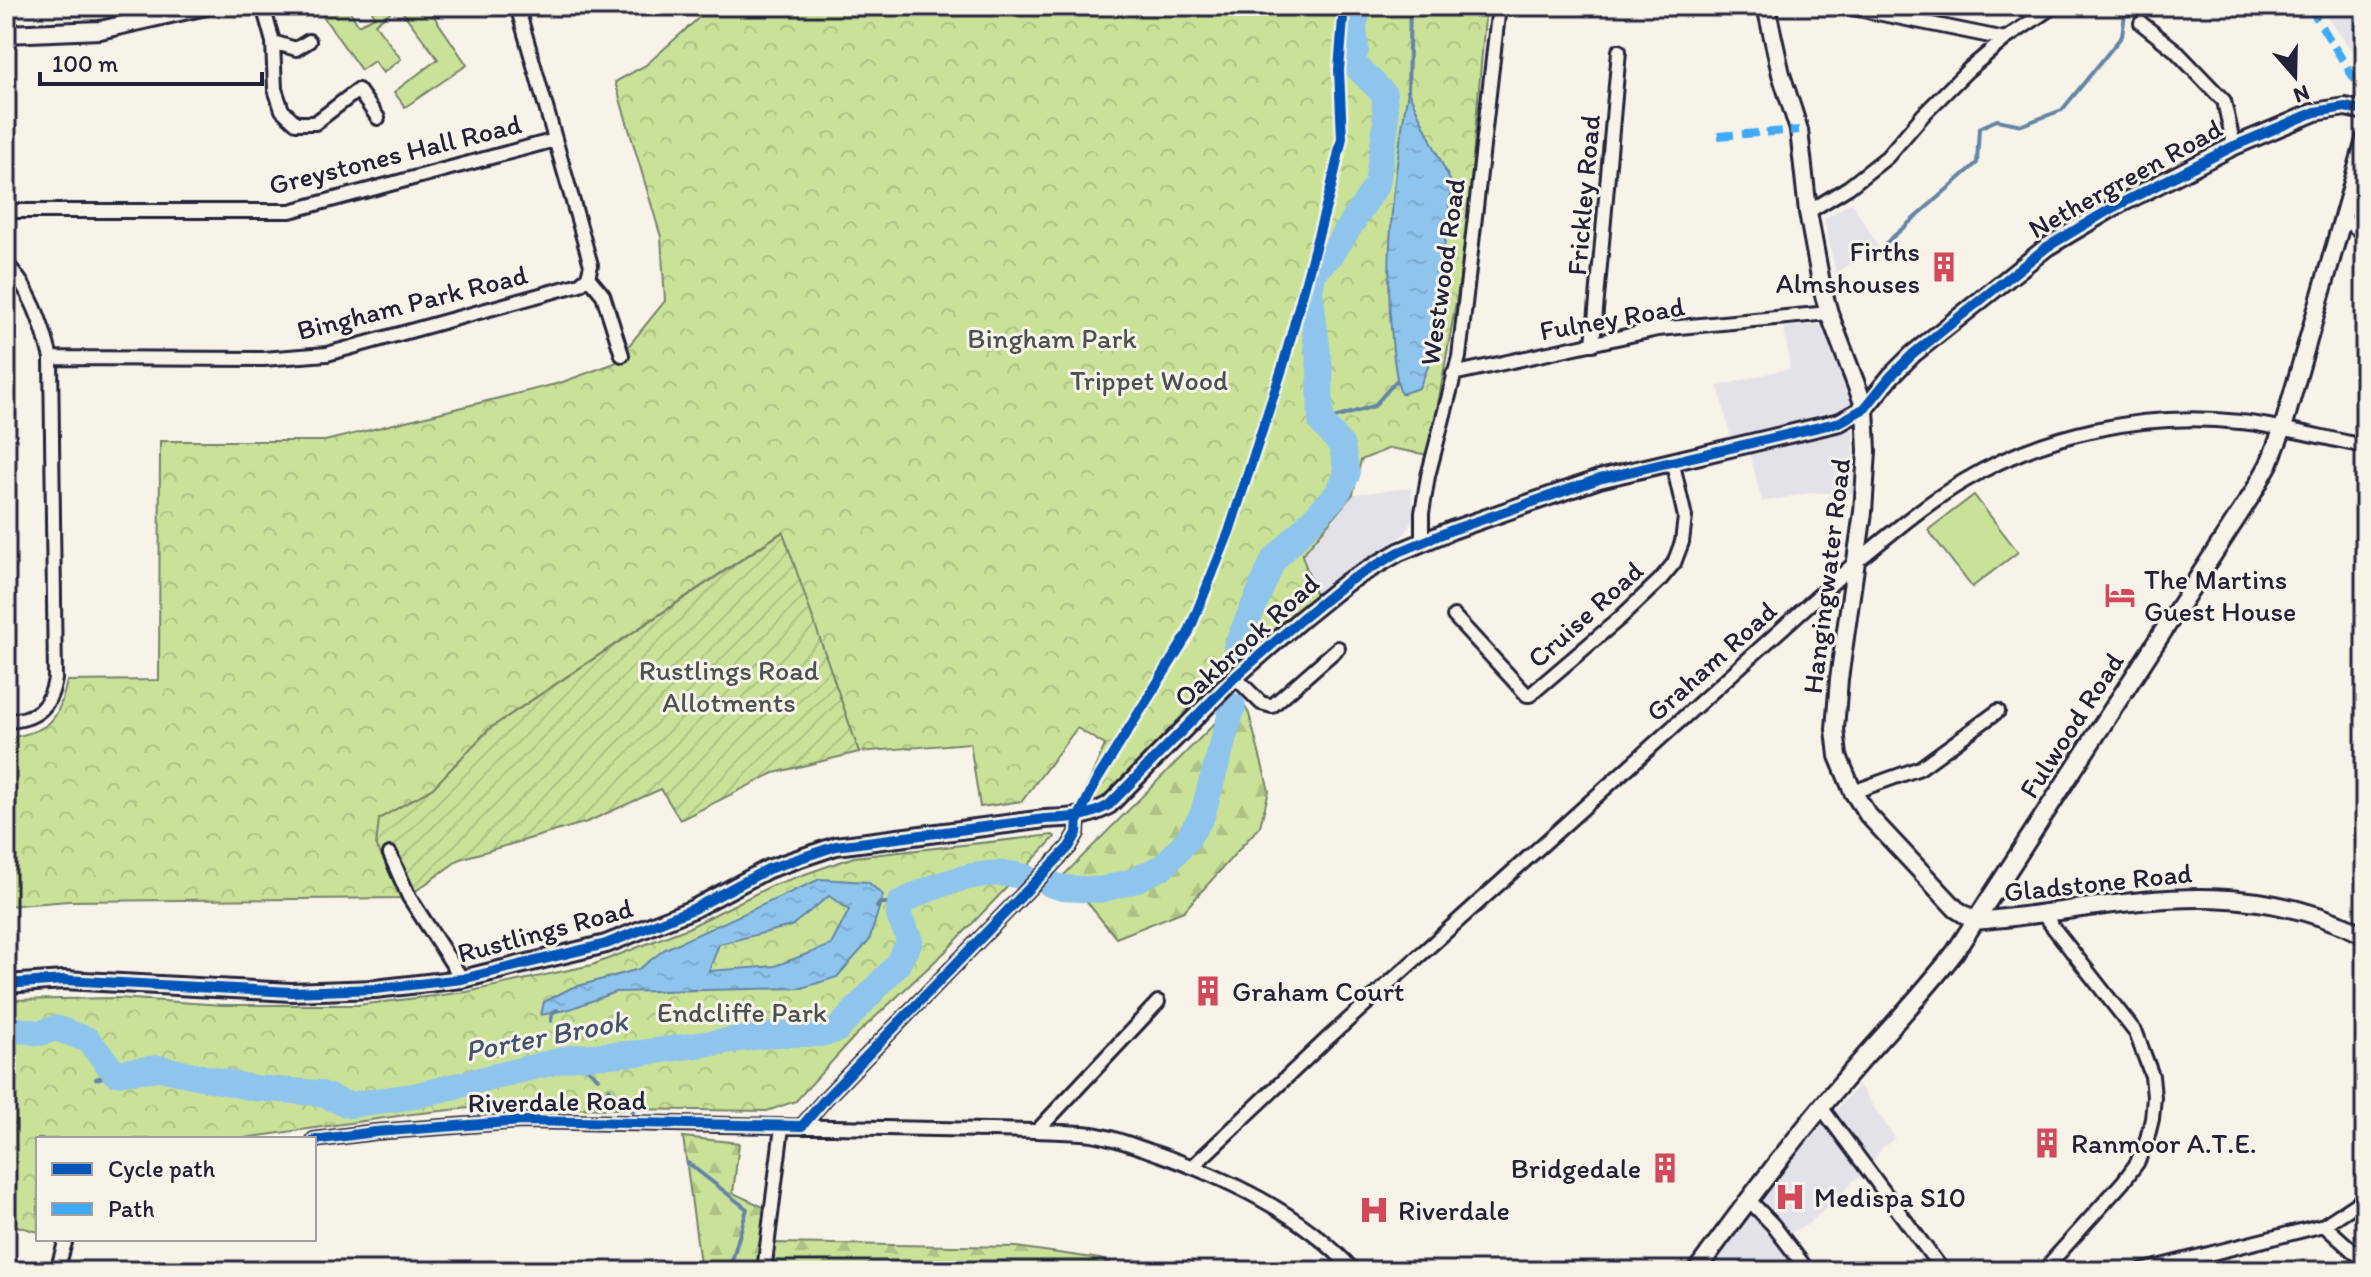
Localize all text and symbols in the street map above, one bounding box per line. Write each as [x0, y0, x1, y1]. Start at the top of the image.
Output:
scale bar [40, 36, 262, 86]
north arrow [2255, 36, 2335, 116]
text: 100 m [52, 49, 118, 78]
text: N [2290, 79, 2313, 110]
street label: Greystones Hall Road [265, 106, 525, 202]
street label: Nethergreen Road [2022, 110, 2228, 245]
street label: Frickley Road [1559, 113, 1607, 277]
street label: Westwood Road [1412, 176, 1472, 368]
place label: Firths Almshouses [1776, 234, 1920, 300]
building icon: Firths Almshouses [1927, 250, 1961, 284]
street label: Bingham Park Road [293, 257, 531, 347]
street label: Fulney Road [1537, 288, 1688, 347]
park label: Bingham Park [967, 321, 1137, 355]
park label: Trippet Wood [1070, 363, 1228, 397]
street label: Hangingwater Road [1795, 456, 1857, 696]
street label: Cruise Road [1520, 553, 1650, 675]
place label: The Martins Guest House [2144, 562, 2296, 628]
street label: Oakbrook Road [1166, 566, 1326, 714]
hotel icon: The Martins Guest House [2103, 578, 2137, 612]
street label: Graham Road [1639, 593, 1784, 729]
street label: Fulwood Road [2011, 645, 2131, 804]
park label: Rustlings Road Allotments [639, 653, 820, 719]
street label: Gladstone Road [2002, 855, 2194, 909]
street label: Rustlings Road [453, 890, 637, 970]
building icon: Graham Court [1191, 974, 1225, 1008]
place label: Graham Court [1232, 974, 1404, 1008]
park label: Endcliffe Park [657, 995, 827, 1029]
water label: Porter Brook [461, 1001, 632, 1069]
street label: Riverdale Road [467, 1082, 647, 1120]
building icon: Ranmoor A.T.E. [2030, 1126, 2064, 1160]
place label: Ranmoor A.T.E. [2071, 1126, 2257, 1160]
legend [36, 1137, 316, 1241]
place label: Bridgedale [1511, 1151, 1641, 1185]
building icon: Bridgedale [1648, 1151, 1682, 1185]
text: Cycle path [108, 1154, 215, 1183]
hospital icon: Medispa S10 [1773, 1180, 1807, 1214]
place label: Medispa S10 [1814, 1180, 1966, 1214]
hospital icon: Riverdale [1357, 1193, 1391, 1227]
place label: Riverdale [1398, 1193, 1510, 1227]
text: Path [108, 1194, 155, 1223]

